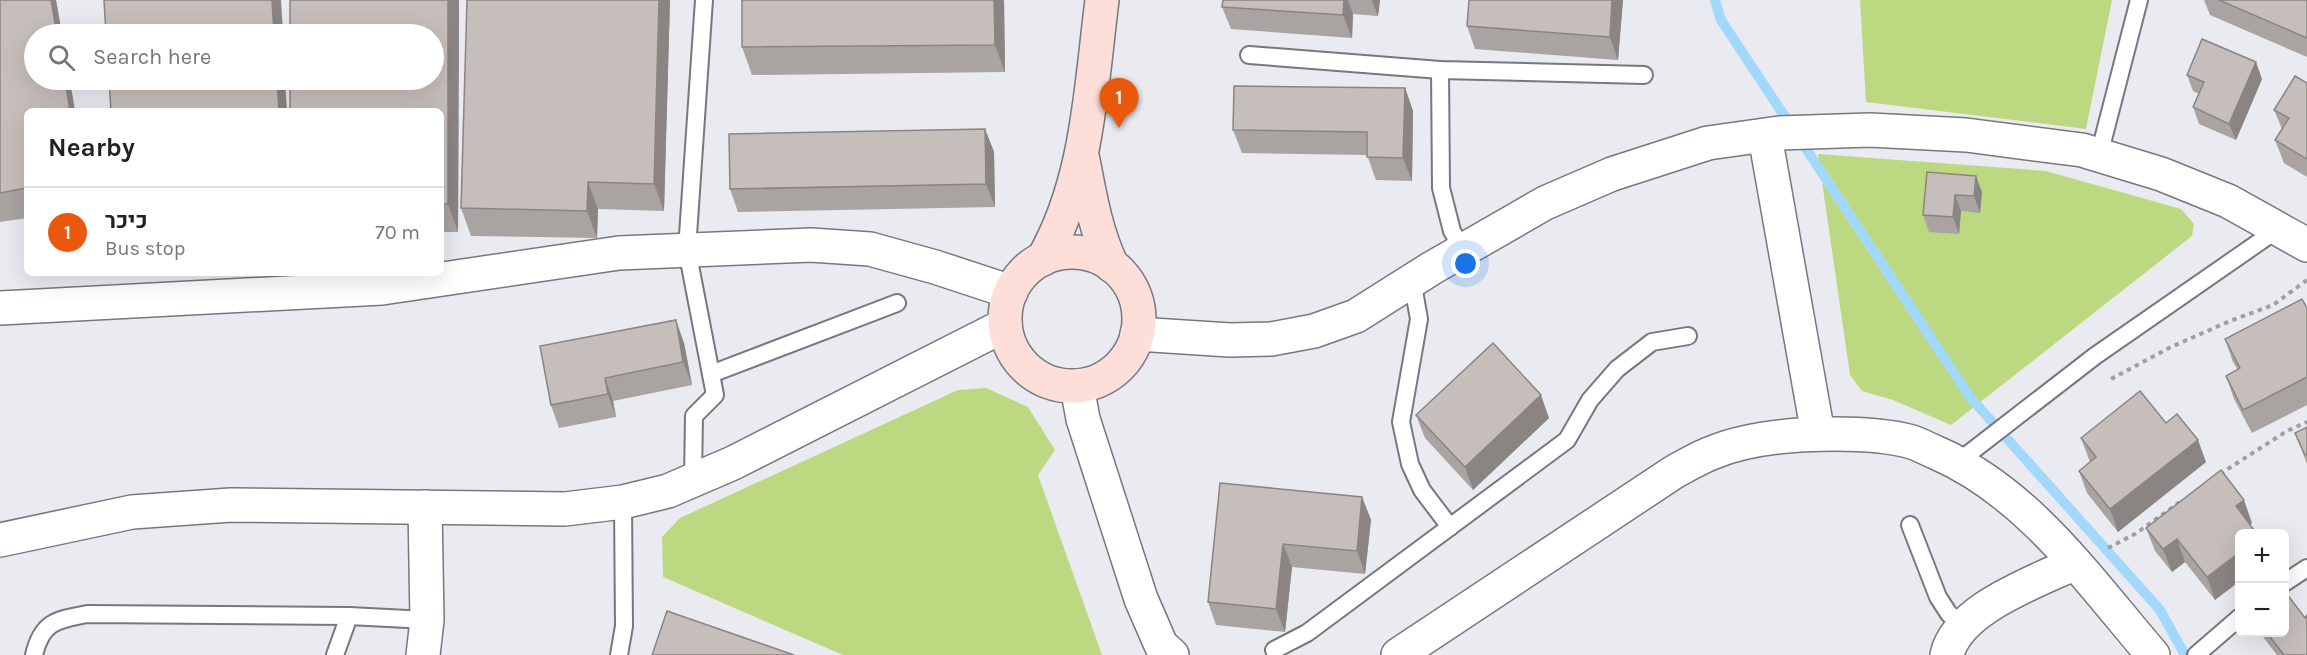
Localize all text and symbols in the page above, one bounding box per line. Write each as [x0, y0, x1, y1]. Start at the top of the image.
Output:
search box [24, 24, 444, 90]
icon: search [45, 41, 78, 74]
text: Search here [93, 44, 211, 70]
pin: 1 [1100, 78, 1138, 128]
text: Nearby [48, 132, 135, 163]
text: כיכר [105, 208, 148, 234]
text: 1 [64, 221, 71, 244]
text: 70 m [375, 221, 420, 244]
text: Bus stop [105, 237, 185, 260]
your location [1451, 249, 1480, 278]
map controls [2235, 529, 2289, 637]
button: + [2235, 529, 2289, 583]
button: − [2235, 583, 2289, 637]

